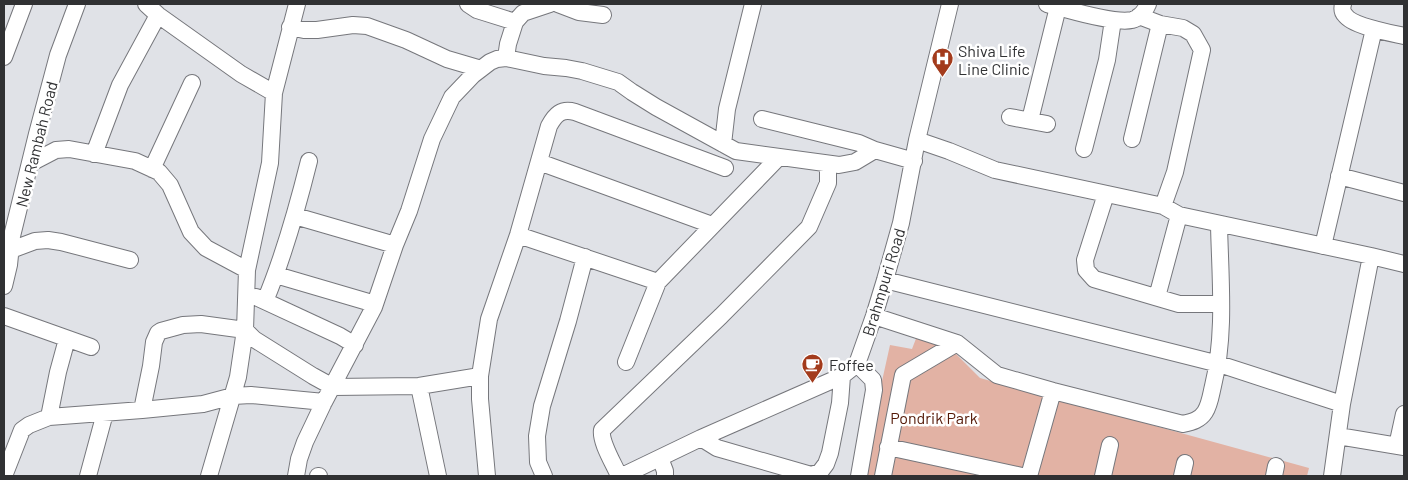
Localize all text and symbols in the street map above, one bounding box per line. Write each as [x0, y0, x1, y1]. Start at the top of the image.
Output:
place label: Shiva Life Line Clinic [958, 41, 1030, 78]
hospital icon: Shiva Life Line Clinic [930, 47, 954, 78]
street label: New Rambah Road [11, 79, 61, 209]
street label: Brahmpuri Road [858, 226, 908, 338]
cafe icon: Foffee [801, 352, 825, 383]
place label: Foffee [829, 355, 874, 374]
park label: Pondrik Park [890, 408, 978, 427]

